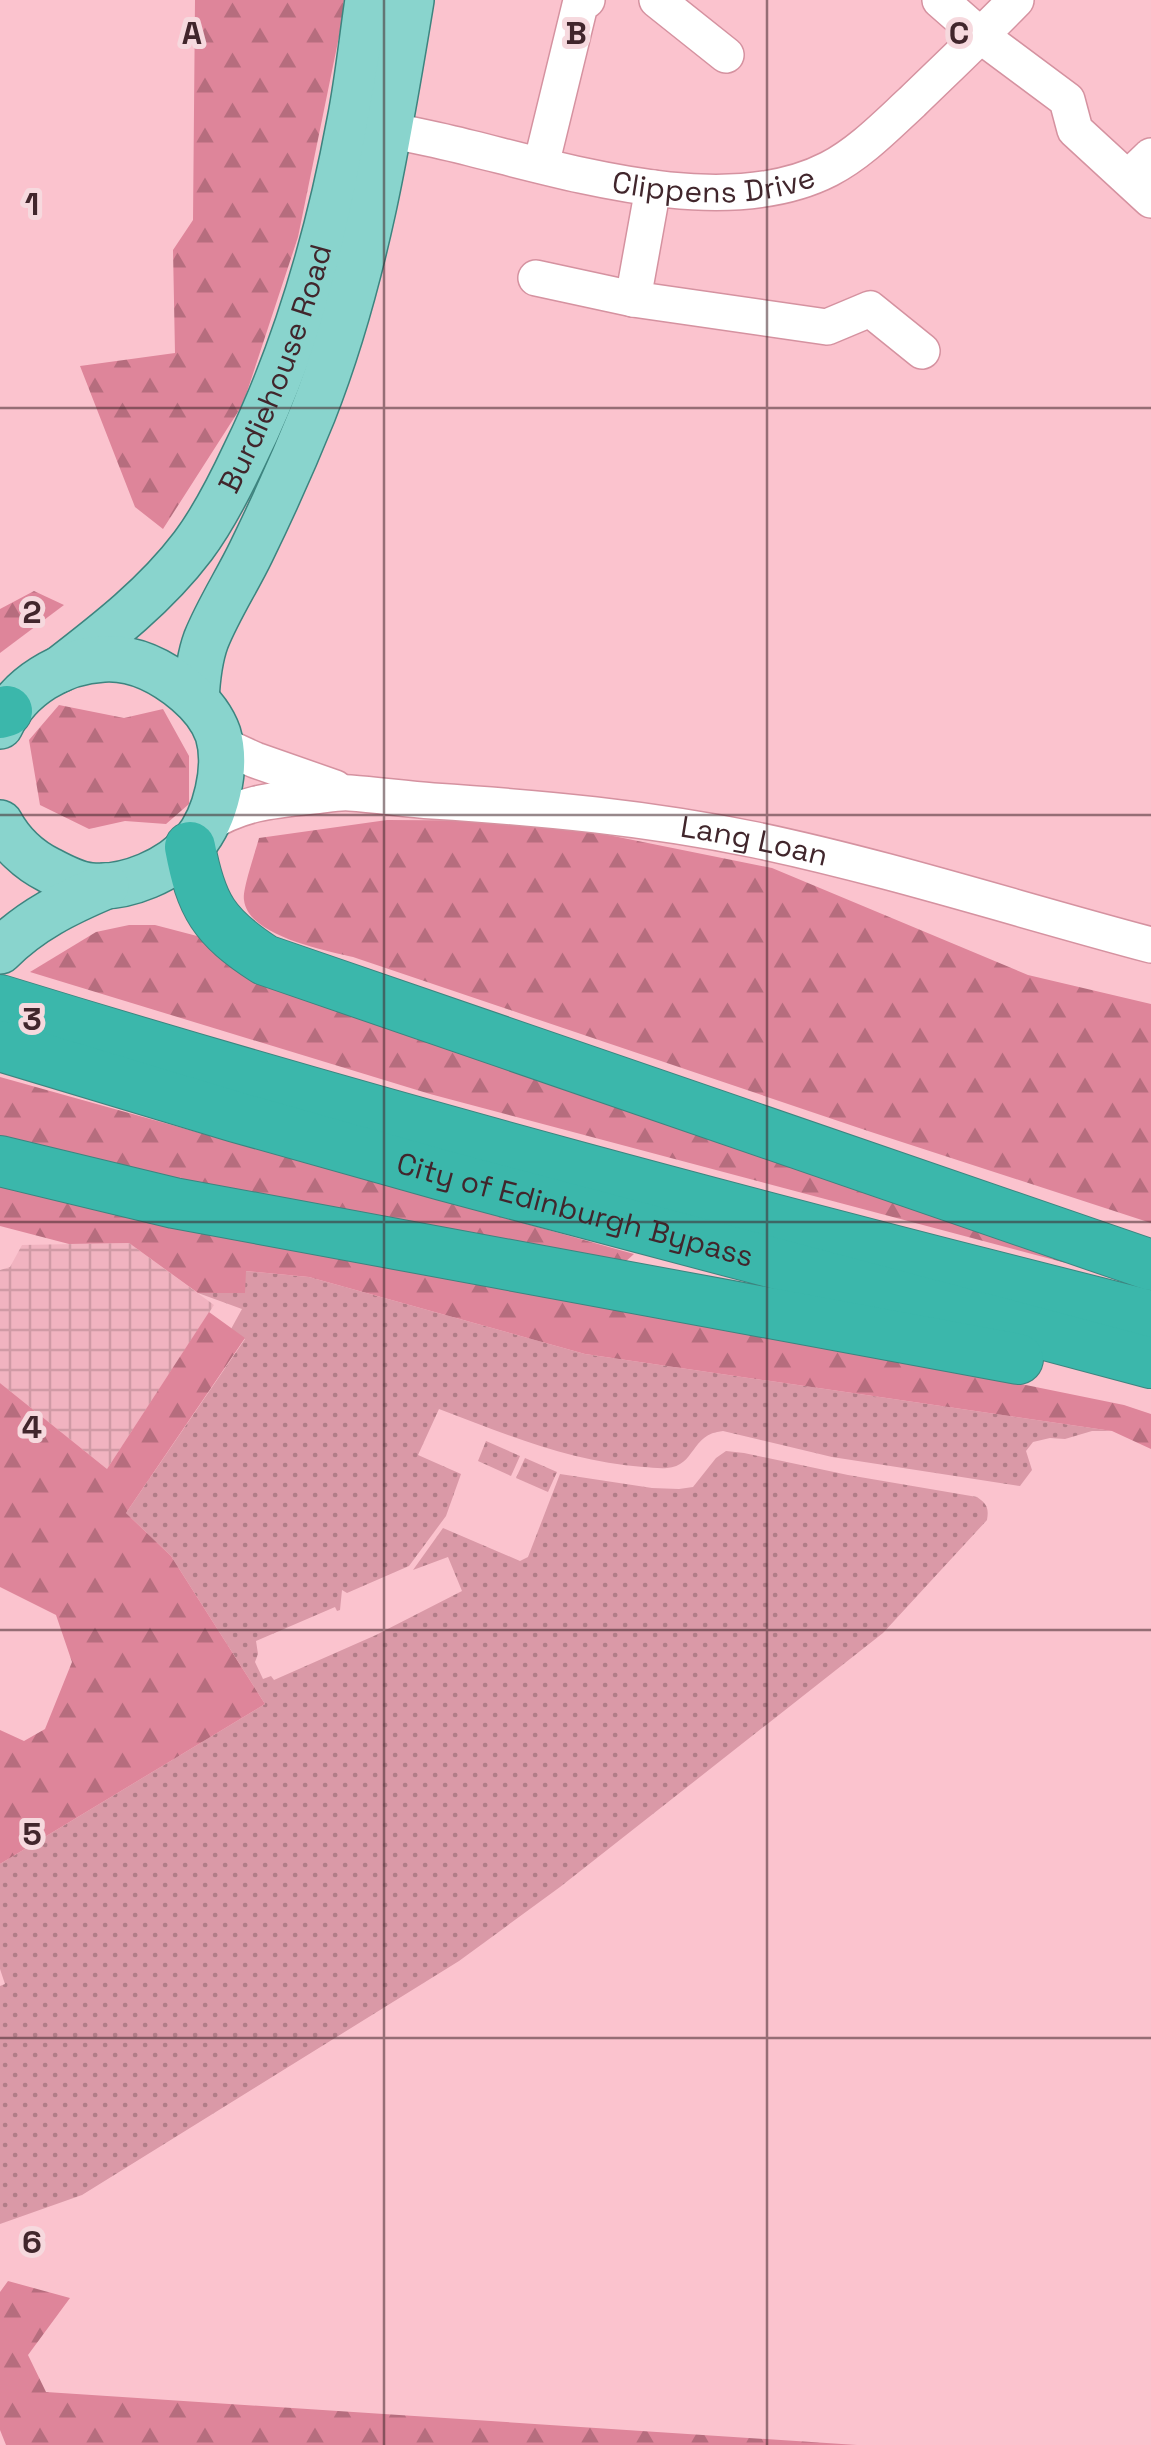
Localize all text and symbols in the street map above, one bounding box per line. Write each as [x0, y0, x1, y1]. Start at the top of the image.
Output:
text: A [182, 13, 202, 53]
text: B [565, 13, 587, 53]
text: C [949, 13, 969, 53]
street label: Clippens Drive [609, 157, 820, 212]
text: 1 [25, 184, 39, 224]
street label: Burdiehouse Road [209, 240, 340, 499]
text: 2 [22, 592, 42, 632]
street label: Lang Loan [678, 807, 832, 875]
text: 3 [22, 999, 42, 1039]
street label: City of Edinburgh Bypass [392, 1143, 758, 1276]
text: 4 [22, 1407, 42, 1447]
text: 5 [22, 1814, 42, 1854]
text: 6 [22, 2222, 42, 2262]

